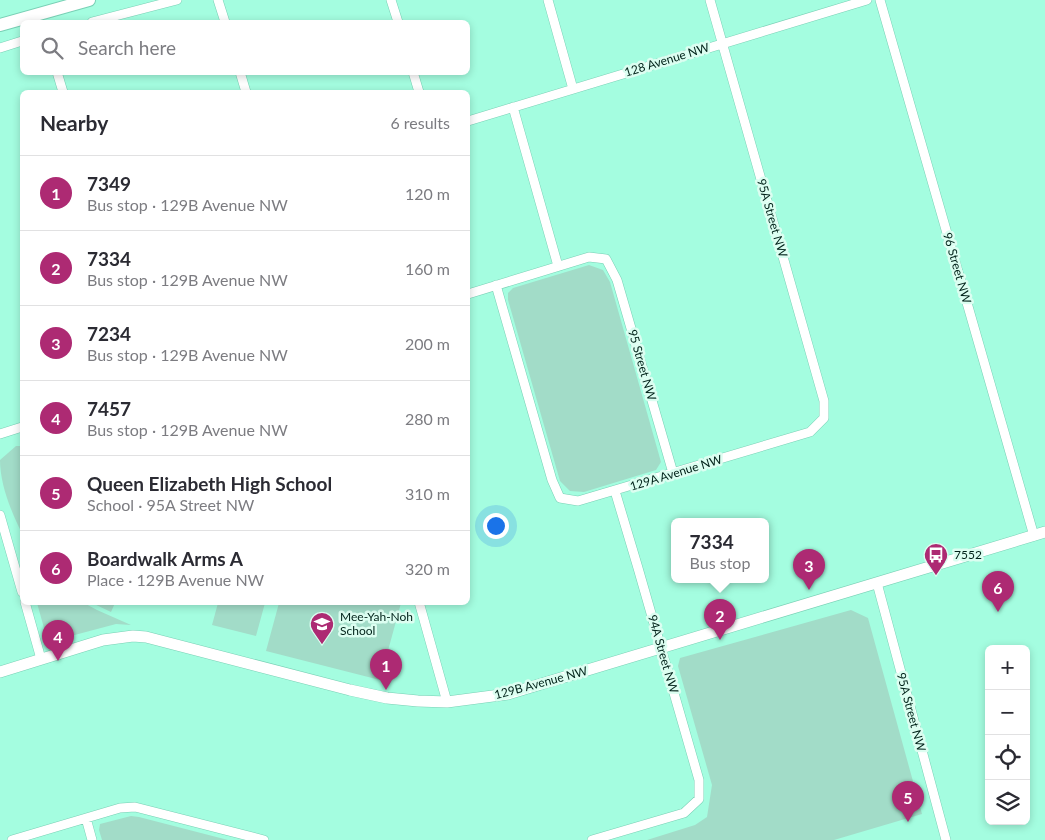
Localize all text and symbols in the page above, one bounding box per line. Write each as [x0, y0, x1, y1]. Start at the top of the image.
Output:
search box [20, 20, 470, 75]
icon: search [38, 34, 66, 62]
text: Search here [78, 36, 176, 59]
street label: 128 Avenue NW [623, 39, 712, 80]
text: Nearby [40, 110, 108, 135]
text: 6 results [390, 113, 450, 132]
text: 7349 [87, 172, 131, 195]
street label: 95A Street NW [754, 177, 791, 259]
text: 1 [51, 184, 61, 203]
text: 120 m [405, 184, 450, 203]
text: Bus stop · 129B Avenue NW [87, 195, 288, 214]
street label: 96 Street NW [940, 231, 975, 306]
text: 7334 [87, 247, 131, 270]
text: 2 [51, 259, 61, 278]
text: 160 m [405, 259, 450, 278]
text: Bus stop · 129B Avenue NW [87, 270, 288, 289]
text: 7234 [87, 322, 131, 345]
street label: 95 Street NW [625, 328, 660, 403]
text: 3 [51, 334, 61, 353]
text: 200 m [405, 334, 450, 353]
text: Bus stop · 129B Avenue NW [87, 345, 288, 364]
text: 7457 [87, 397, 131, 420]
text: 4 [51, 409, 61, 428]
text: 280 m [405, 409, 450, 428]
text: Bus stop · 129B Avenue NW [87, 420, 288, 439]
street label: 129A Avenue NW [628, 451, 724, 494]
text: Queen Elizabeth High School [87, 472, 332, 495]
text: 5 [51, 484, 61, 503]
text: 310 m [405, 484, 450, 503]
text: School · 95A Street NW [87, 495, 254, 514]
your location [483, 513, 509, 539]
popup [671, 518, 769, 583]
text: 7334 [690, 530, 734, 553]
bus stop icon: 7552 [923, 542, 949, 576]
text: Boardwalk Arms A [87, 547, 243, 570]
place label: 7552 [954, 547, 982, 562]
pin: 3 [793, 549, 825, 590]
text: Bus stop [690, 553, 750, 572]
text: 6 [51, 559, 61, 578]
text: 320 m [405, 559, 450, 578]
text: Place · 129B Avenue NW [87, 570, 264, 589]
pin: 6 [982, 571, 1014, 612]
pin: 2 [704, 599, 736, 640]
place label: Mee-Yah-Noh School [340, 609, 413, 638]
school or university icon: Mee-Yah-Noh School [309, 611, 335, 645]
street label: 94A Street NW [645, 613, 682, 695]
pin: 4 [42, 620, 74, 661]
map controls [985, 645, 1030, 825]
button: + [985, 645, 1030, 690]
pin: 1 [370, 649, 402, 690]
street label: 129B Avenue NW [493, 663, 590, 702]
street label: 95A Street NW [894, 671, 929, 753]
button: − [985, 690, 1030, 735]
button: locate [985, 735, 1030, 780]
button: layers [985, 780, 1030, 825]
pin: 5 [892, 781, 924, 822]

